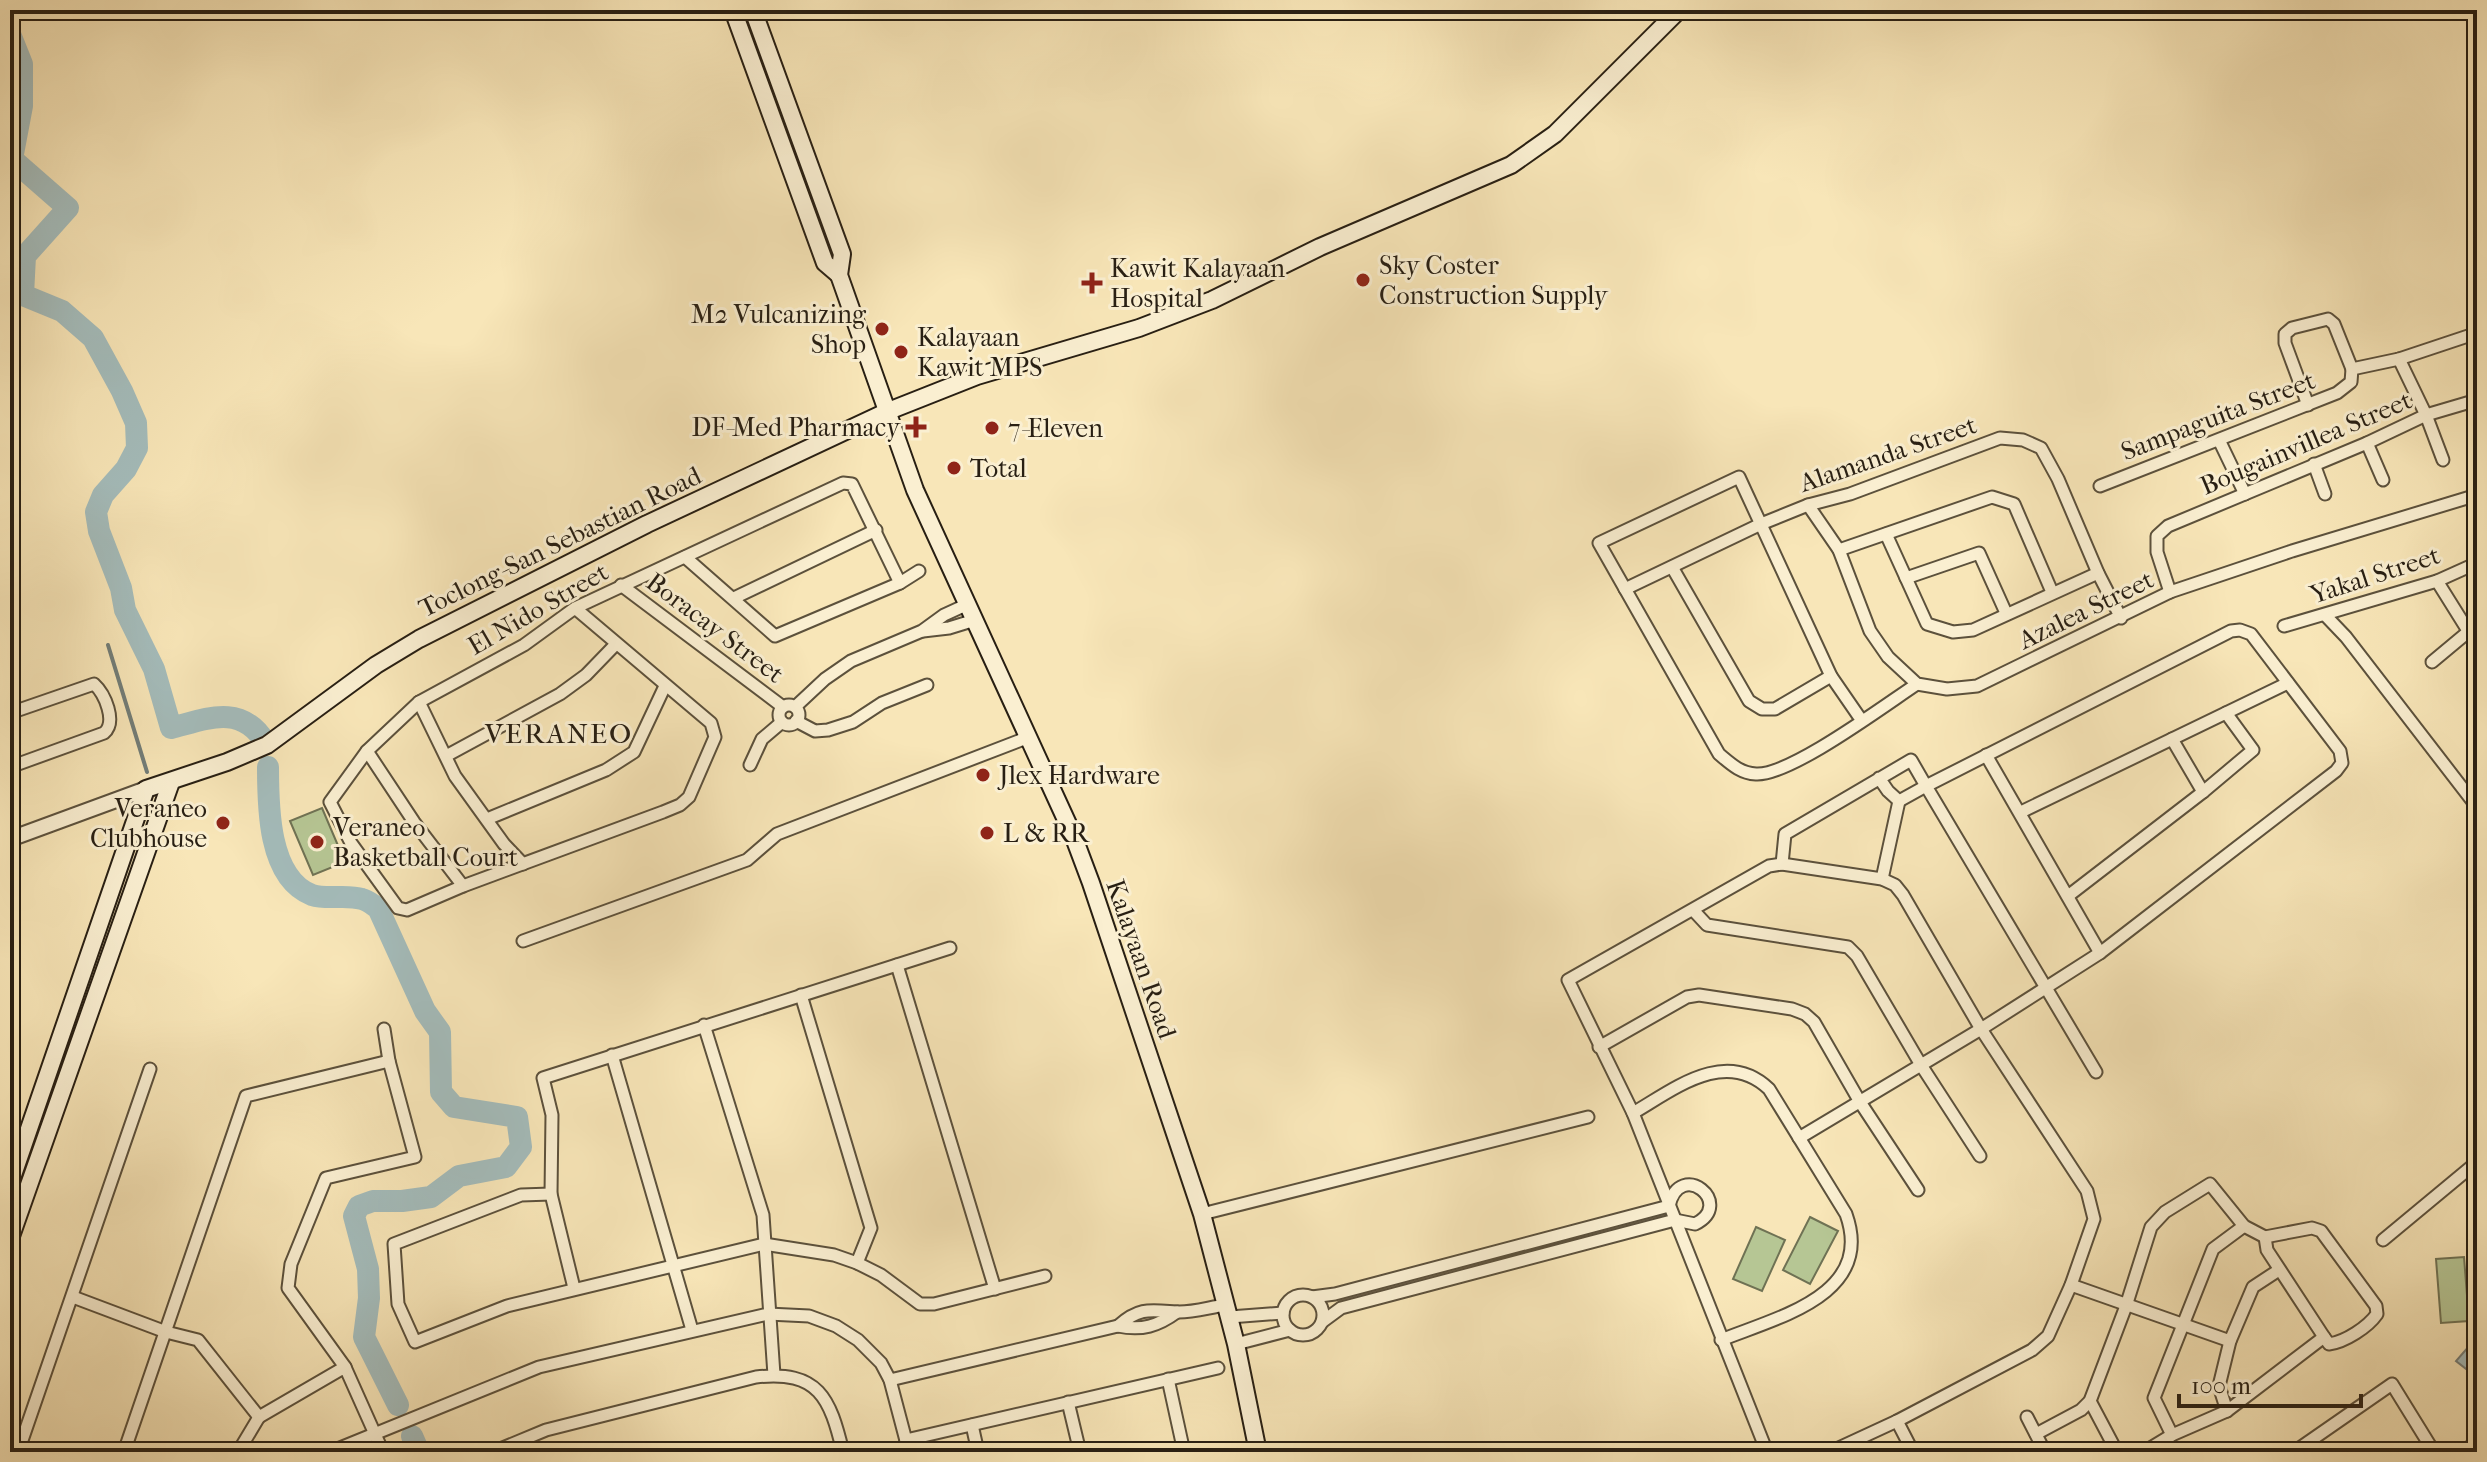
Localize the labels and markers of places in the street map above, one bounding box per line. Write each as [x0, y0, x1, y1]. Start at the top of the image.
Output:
place label: Sky Coster Construction Supply [1379, 250, 1609, 311]
place label: Kawit Kalayaan Hospital [1110, 253, 1285, 314]
marker: Sky Coster Construction Supply [1354, 271, 1372, 289]
marker: Kawit Kalayaan Hospital [1081, 272, 1103, 294]
place label: M2 Vulcanizing Shop [691, 299, 867, 360]
marker: M2 Vulcanizing Shop [873, 320, 891, 338]
place label: Kalayaan Kawit MPS [917, 322, 1042, 383]
marker: Kalayaan Kawit MPS [892, 343, 910, 361]
place label: DF-Med Pharmacy [692, 412, 901, 443]
place label: 7-Eleven [1008, 413, 1103, 444]
marker: DF-Med Pharmacy [907, 418, 925, 436]
marker: 7-Eleven [983, 419, 1001, 437]
place label: Total [970, 453, 1027, 484]
marker: Total [945, 459, 963, 477]
place label: Jlex Hardware [997, 760, 1160, 791]
marker: Jlex Hardware [974, 766, 992, 784]
place label: Veraneo Clubhouse [90, 793, 207, 854]
place label: Veraneo Basketball Court [332, 812, 519, 873]
marker: Veraneo Clubhouse [214, 814, 232, 832]
place label: L & RR [1003, 818, 1090, 849]
marker: L & RR [978, 824, 996, 842]
marker: Veraneo Basketball Court [308, 833, 326, 851]

